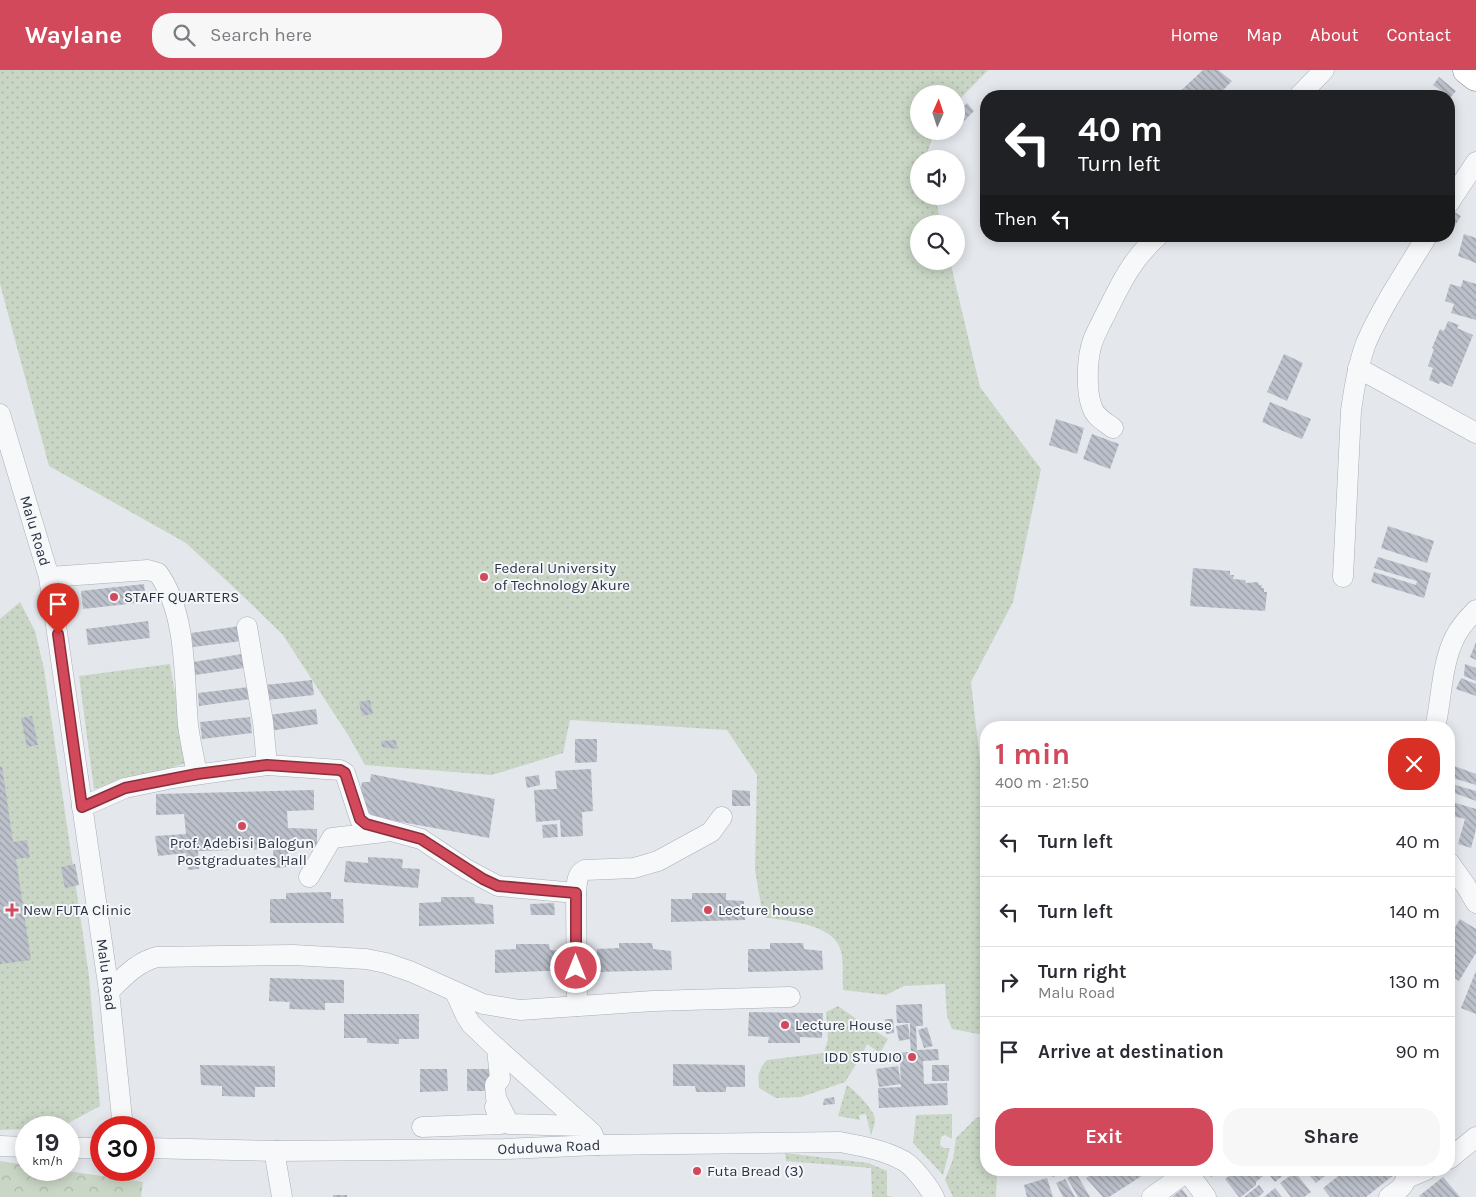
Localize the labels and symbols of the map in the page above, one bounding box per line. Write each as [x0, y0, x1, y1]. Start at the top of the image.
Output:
north arrow [910, 85, 965, 140]
street label: Malu Road [16, 494, 54, 568]
place label: Federal University of Technology Akure [494, 559, 630, 594]
marker: Federal University of Technology Akure [478, 571, 490, 583]
pin [37, 583, 79, 634]
place label: STAFF QUARTERS [124, 588, 239, 606]
marker: STAFF QUARTERS [108, 591, 120, 603]
marker: Prof. Adebisi Balogun Postgraduates Hall [236, 820, 248, 832]
place label: Prof. Adebisi Balogun Postgraduates Hall [170, 834, 314, 869]
place label: New FUTA Clinic [23, 901, 131, 919]
place label: Lecture house [718, 901, 814, 919]
marker: New FUTA Clinic [5, 903, 19, 917]
marker: Lecture house [702, 904, 714, 916]
street label: Malu Road [93, 938, 120, 1011]
position arrow [549, 941, 601, 993]
place label: Lecture House [795, 1016, 892, 1034]
marker: Lecture House [779, 1019, 791, 1031]
place label: IDD STUDIO [824, 1048, 902, 1066]
marker: IDD STUDIO [906, 1051, 918, 1063]
speed limit sign: 30 [90, 1116, 155, 1181]
street label: Oduduwa Road [497, 1136, 601, 1158]
place label: Futa Bread (3) [707, 1162, 804, 1180]
marker: Futa Bread (3) [691, 1165, 703, 1177]

